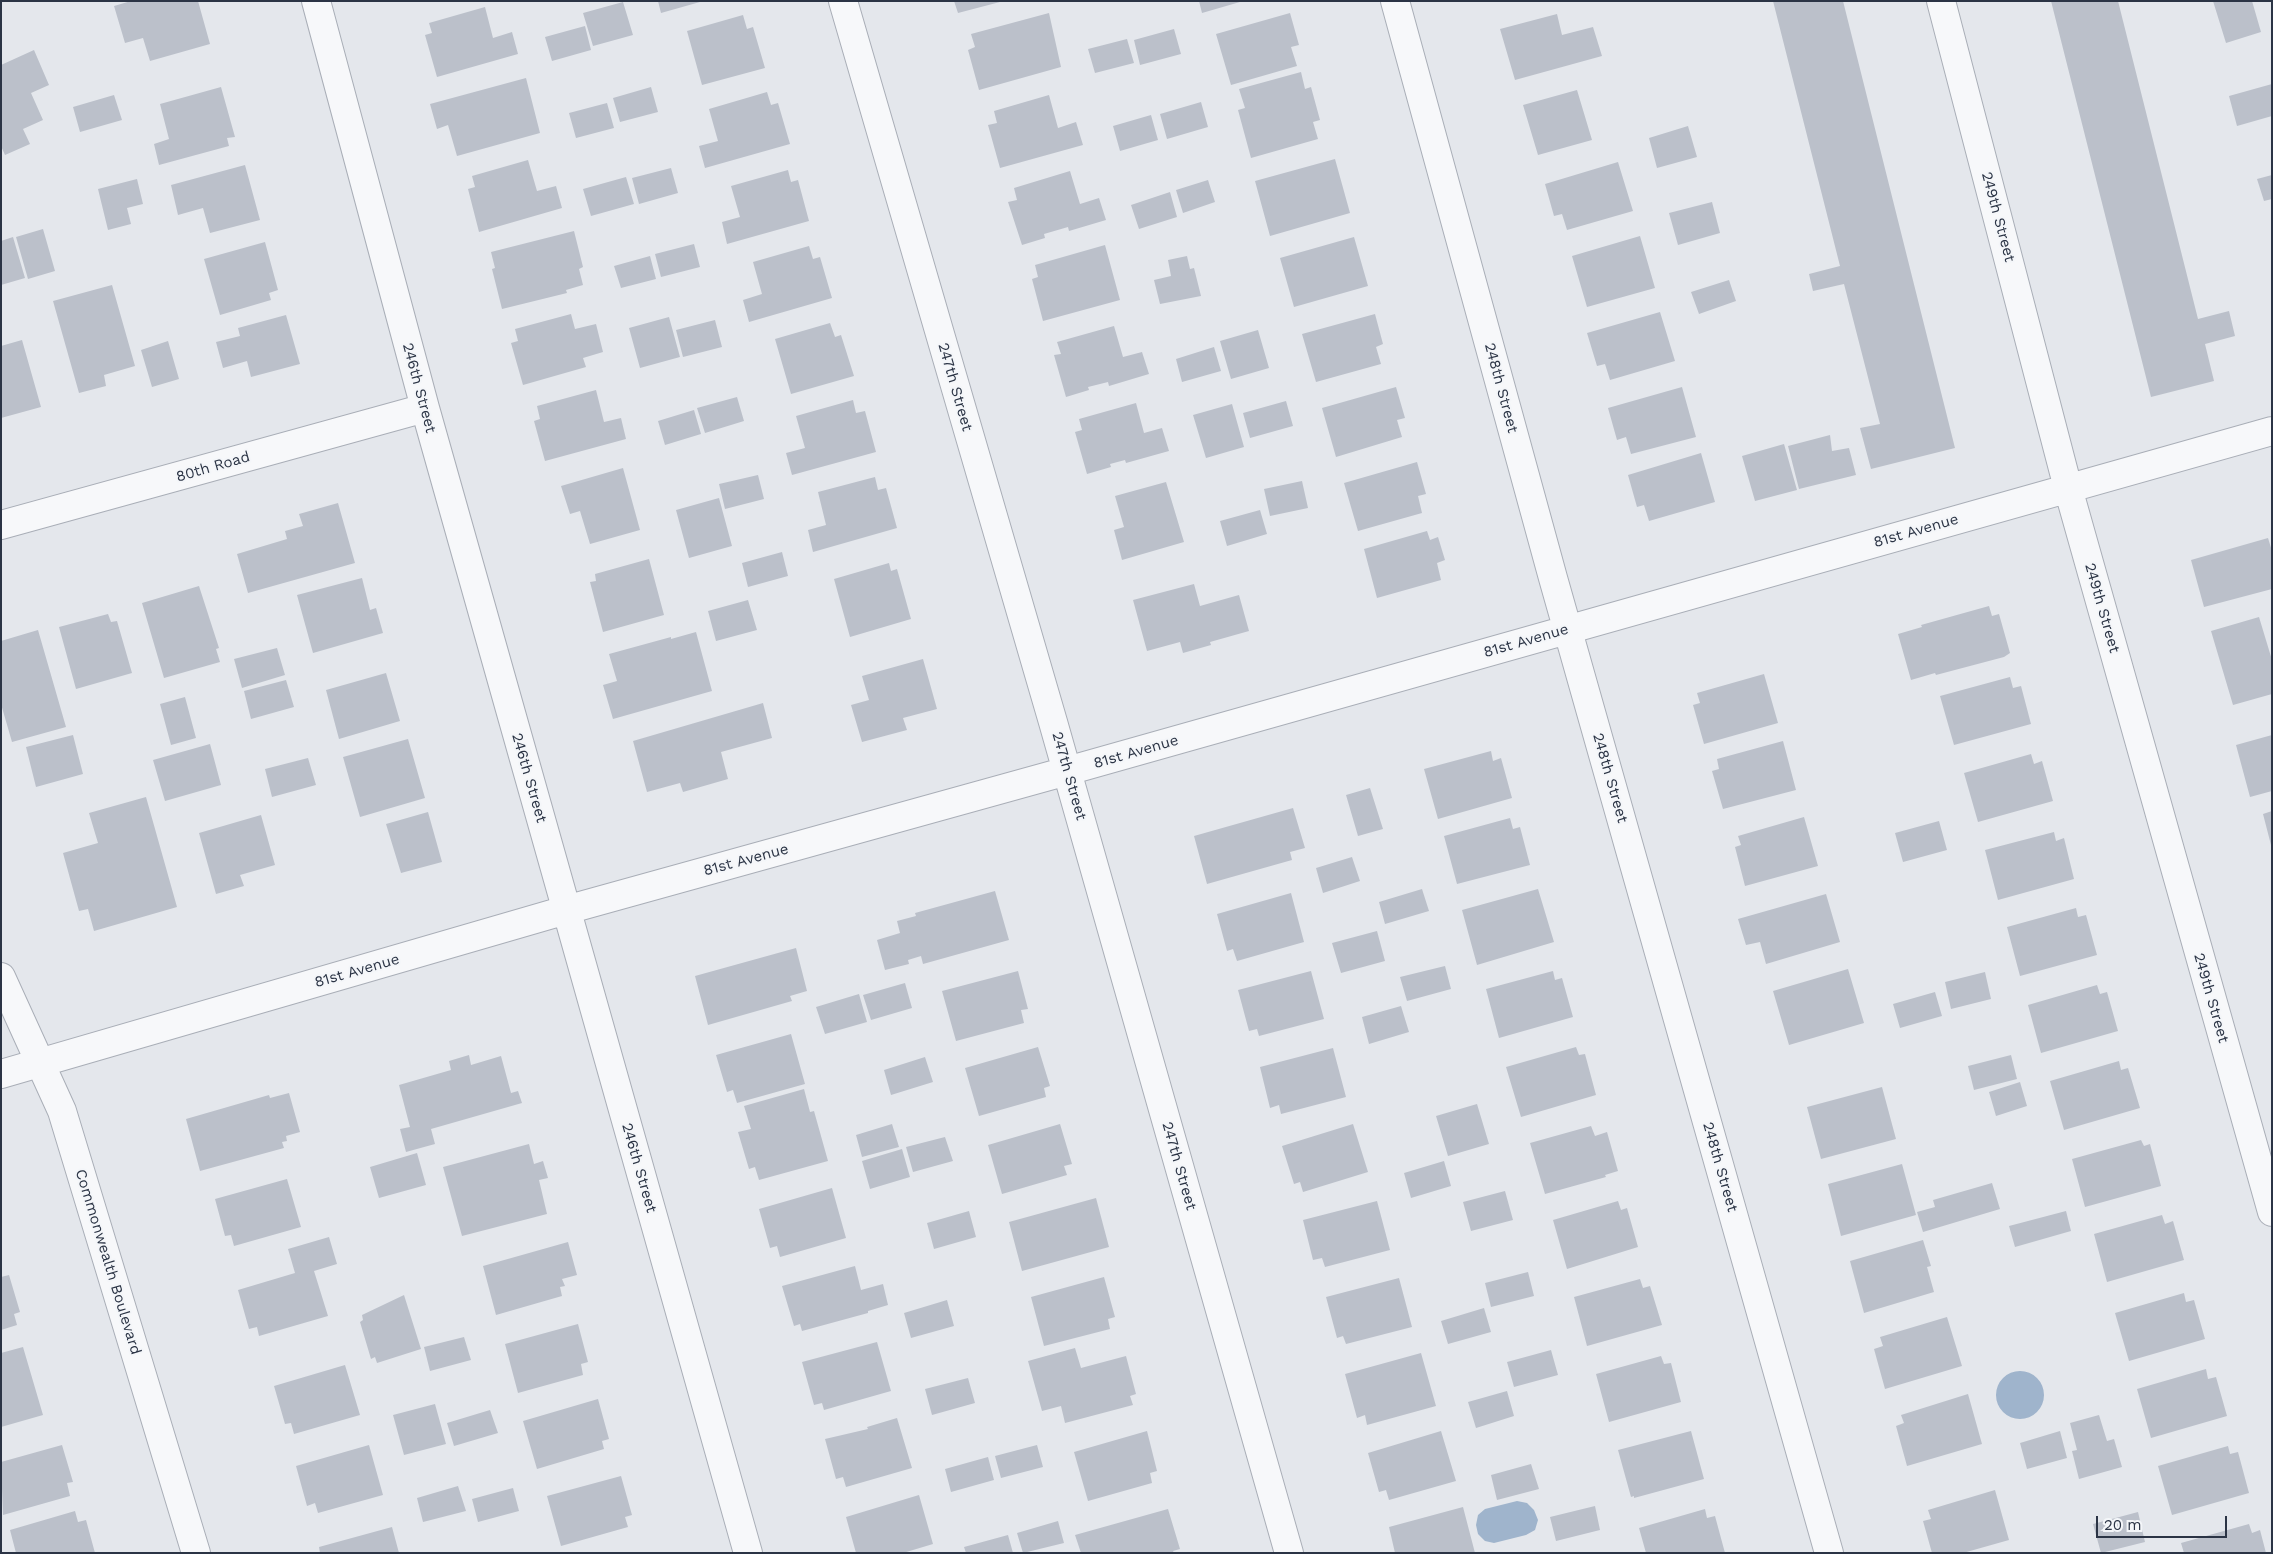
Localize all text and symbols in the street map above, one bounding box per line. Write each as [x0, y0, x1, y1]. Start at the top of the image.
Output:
street label: 249th Street [1977, 170, 2019, 264]
street label: 246th Street [398, 341, 440, 435]
street label: 247th Street [934, 341, 976, 433]
street label: 248th Street [1480, 341, 1522, 435]
street label: 80th Road [174, 448, 252, 486]
street label: 81st Avenue [1871, 510, 1961, 552]
street label: 249th Street [2081, 561, 2123, 655]
street label: 81st Avenue [1481, 620, 1571, 662]
street label: 247th Street [1048, 730, 1090, 822]
street label: 246th Street [508, 731, 550, 825]
street label: 81st Avenue [1091, 731, 1181, 773]
street label: 248th Street [1589, 731, 1631, 825]
street label: 81st Avenue [701, 840, 791, 880]
street label: 81st Avenue [312, 950, 402, 992]
street label: 249th Street [2190, 951, 2232, 1045]
street label: 247th Street [1158, 1120, 1200, 1212]
street label: 248th Street [1699, 1120, 1741, 1214]
street label: 246th Street [618, 1121, 660, 1215]
street label: Commonwealth Boulevard [71, 1167, 145, 1357]
scale bar [2098, 1506, 2229, 1538]
text: 20 m [2104, 1516, 2142, 1534]

